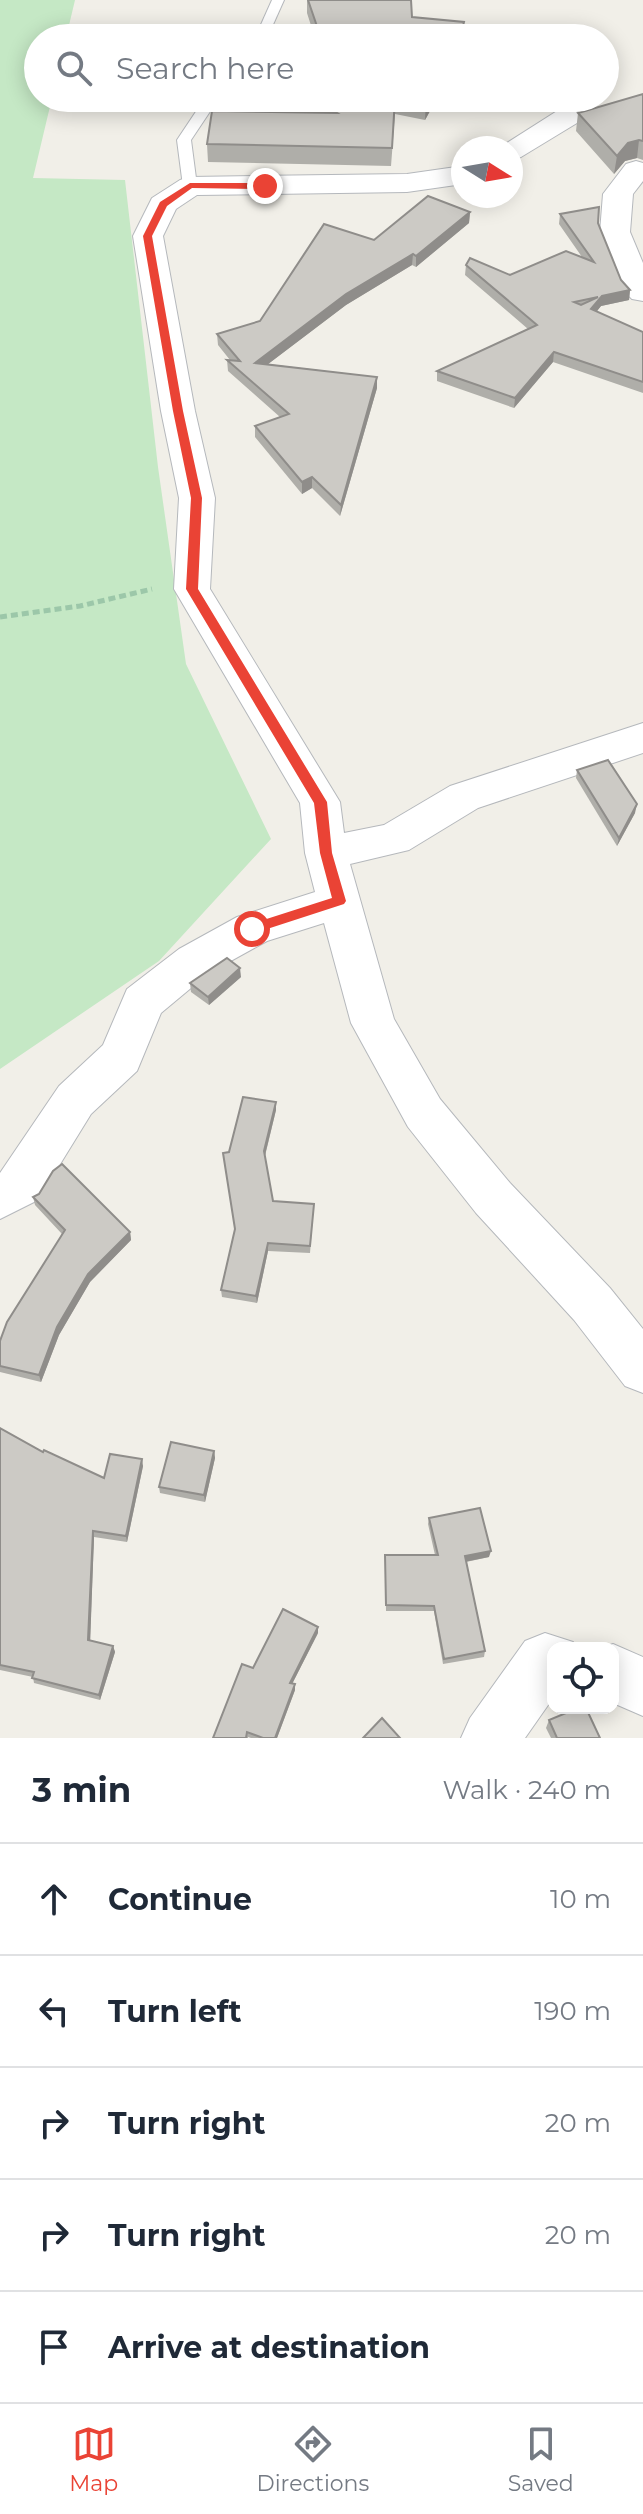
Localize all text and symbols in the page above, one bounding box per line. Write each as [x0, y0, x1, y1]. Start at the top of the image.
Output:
search box [24, 24, 619, 112]
icon: search [52, 46, 96, 90]
text: Search here [116, 50, 294, 87]
north arrow [451, 136, 523, 208]
route end [247, 168, 283, 204]
route start [234, 911, 270, 947]
map controls [547, 1642, 619, 1714]
button: locate [547, 1642, 619, 1714]
text: 3 min [32, 1769, 131, 1811]
text: Walk · 240 m [443, 1774, 611, 1806]
icon: ahead [32, 1877, 76, 1921]
text: Continue [108, 1881, 252, 1918]
text: 10 m [550, 1883, 611, 1915]
icon: left [32, 1989, 76, 2033]
text: Turn left [108, 1993, 241, 2030]
text: 190 m [534, 1995, 611, 2027]
icon: right [32, 2101, 76, 2145]
text: Turn right [108, 2105, 265, 2142]
text: 20 m [545, 2107, 611, 2139]
icon: right [32, 2213, 76, 2257]
text: Turn right [108, 2217, 265, 2254]
text: 20 m [545, 2219, 611, 2251]
icon: arrive [32, 2325, 76, 2369]
text: Arrive at destination [108, 2329, 430, 2366]
tab: Map [69, 2422, 118, 2497]
tab: Directions [257, 2422, 369, 2497]
tab: Saved [508, 2422, 574, 2497]

